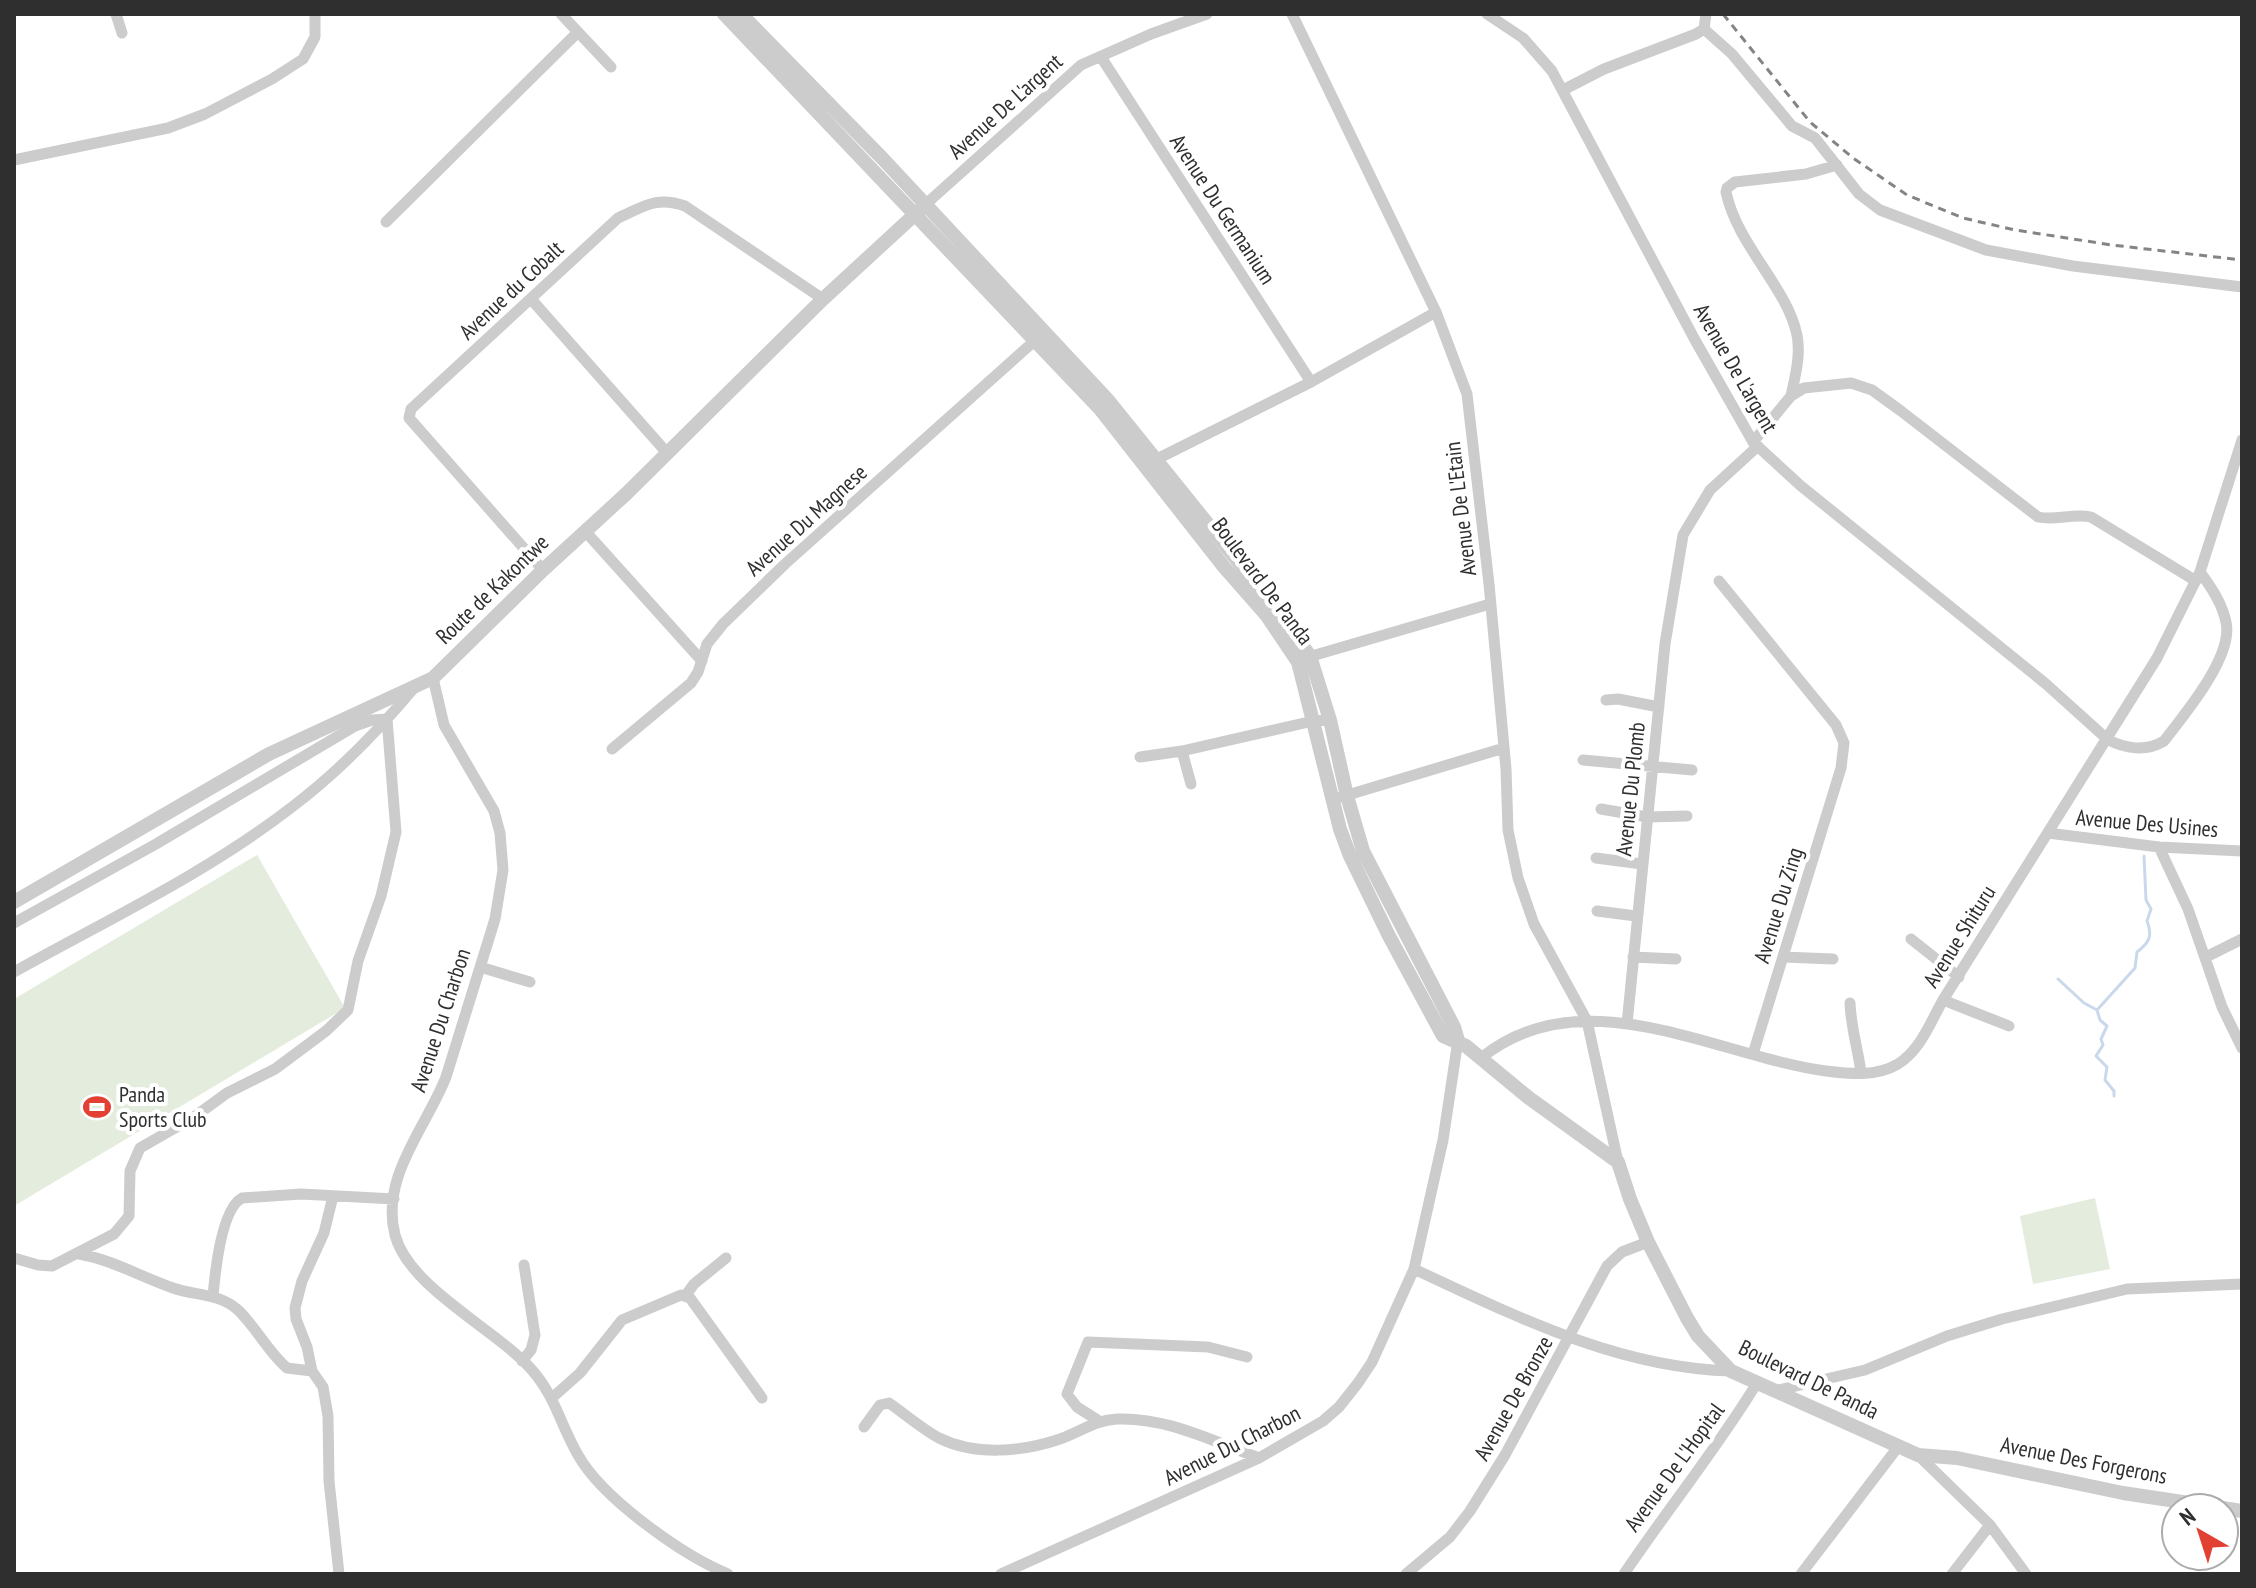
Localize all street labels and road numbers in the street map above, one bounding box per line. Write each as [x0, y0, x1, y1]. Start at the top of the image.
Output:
street label: Avenue De L'argent [942, 47, 1068, 165]
street label: Avenue Du Germanium [1164, 129, 1282, 289]
street label: Avenue du Cobalt [453, 235, 569, 345]
street label: Avenue De L'argent [1688, 298, 1784, 438]
street label: Avenue De L'Etain [1438, 440, 1482, 578]
street label: Avenue Du Magnese [740, 458, 872, 582]
street label: Boulevard De Panda [1206, 512, 1320, 650]
street label: Route de Kakontwe [430, 528, 554, 650]
street label: Avenue Du Plomb [1609, 721, 1651, 857]
street label: Avenue Des Usines [2075, 803, 2219, 843]
street label: Avenue Du Zing [1747, 844, 1809, 966]
street label: Avenue Shituru [1917, 880, 2001, 992]
street label: Avenue Du Charbon [404, 945, 476, 1095]
street label: Avenue De Bronze [1467, 1331, 1559, 1465]
street label: Boulevard De Panda [1734, 1333, 1884, 1425]
street label: Avenue De L'Hopital [1618, 1397, 1731, 1537]
street label: Avenue Du Charbon [1159, 1399, 1305, 1491]
street label: Avenue Des Forgerons [1998, 1430, 2170, 1490]

